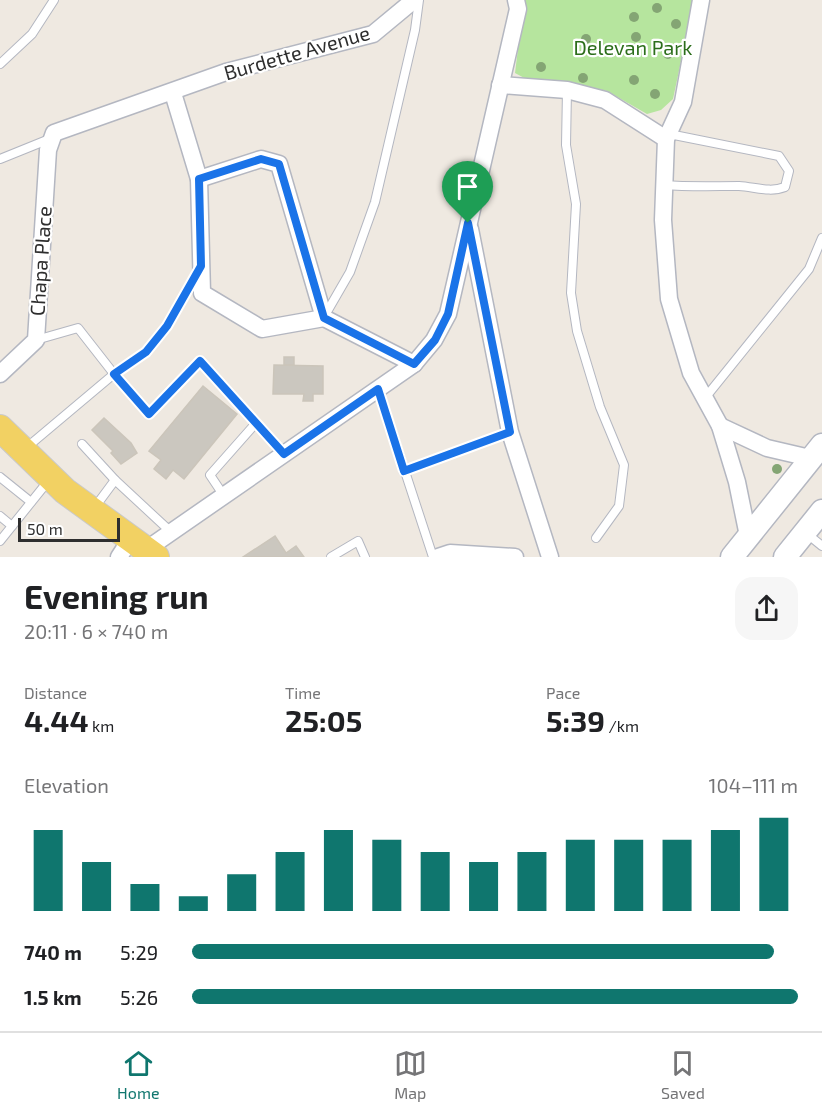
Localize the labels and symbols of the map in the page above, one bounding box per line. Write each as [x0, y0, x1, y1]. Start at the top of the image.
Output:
street label: Burdette Avenue [221, 20, 373, 84]
park label: Delevan Park [573, 35, 693, 59]
pin [442, 161, 493, 223]
street label: Chapa Place [24, 205, 56, 317]
scale bar [18, 515, 120, 542]

